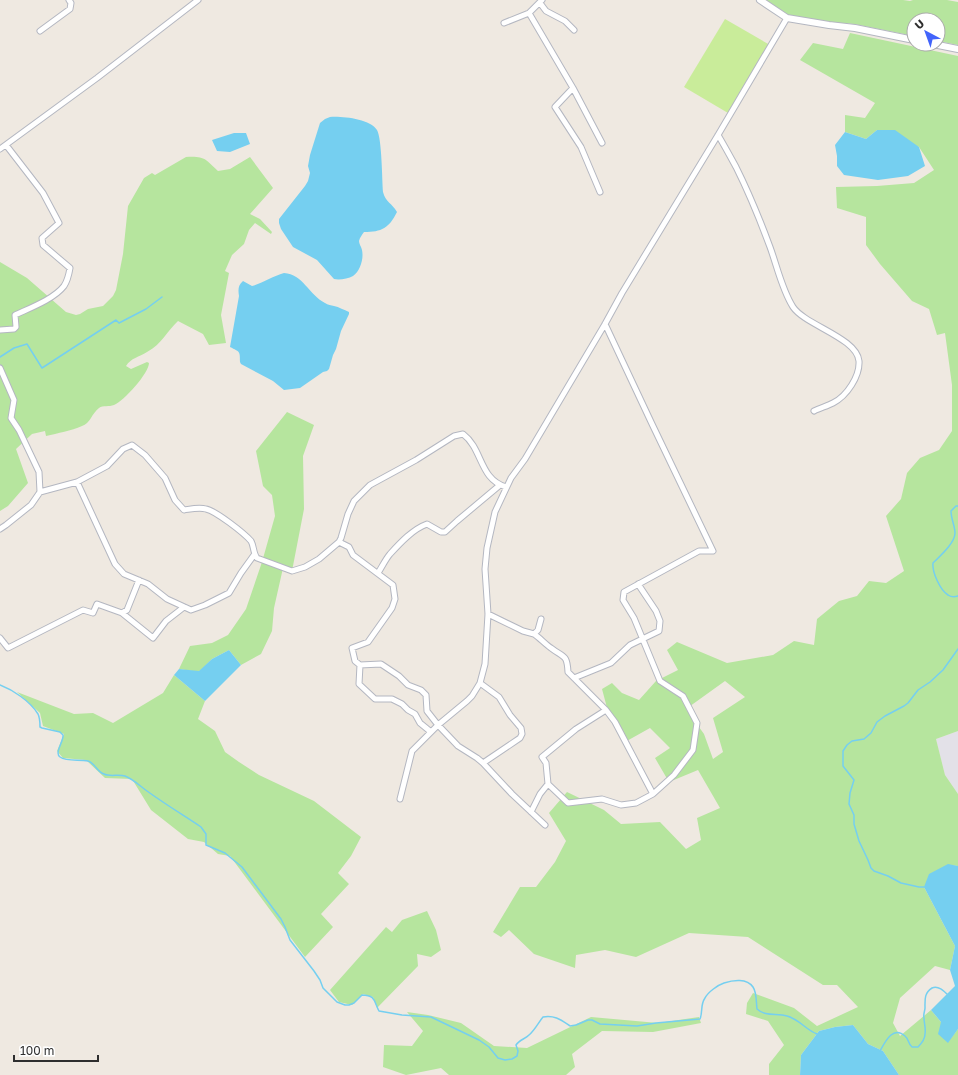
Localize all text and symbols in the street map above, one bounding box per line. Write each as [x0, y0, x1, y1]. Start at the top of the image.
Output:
north arrow [906, 12, 946, 52]
text: U [912, 17, 926, 32]
scale bar [14, 1037, 98, 1063]
text: 100 m [20, 1043, 54, 1058]

